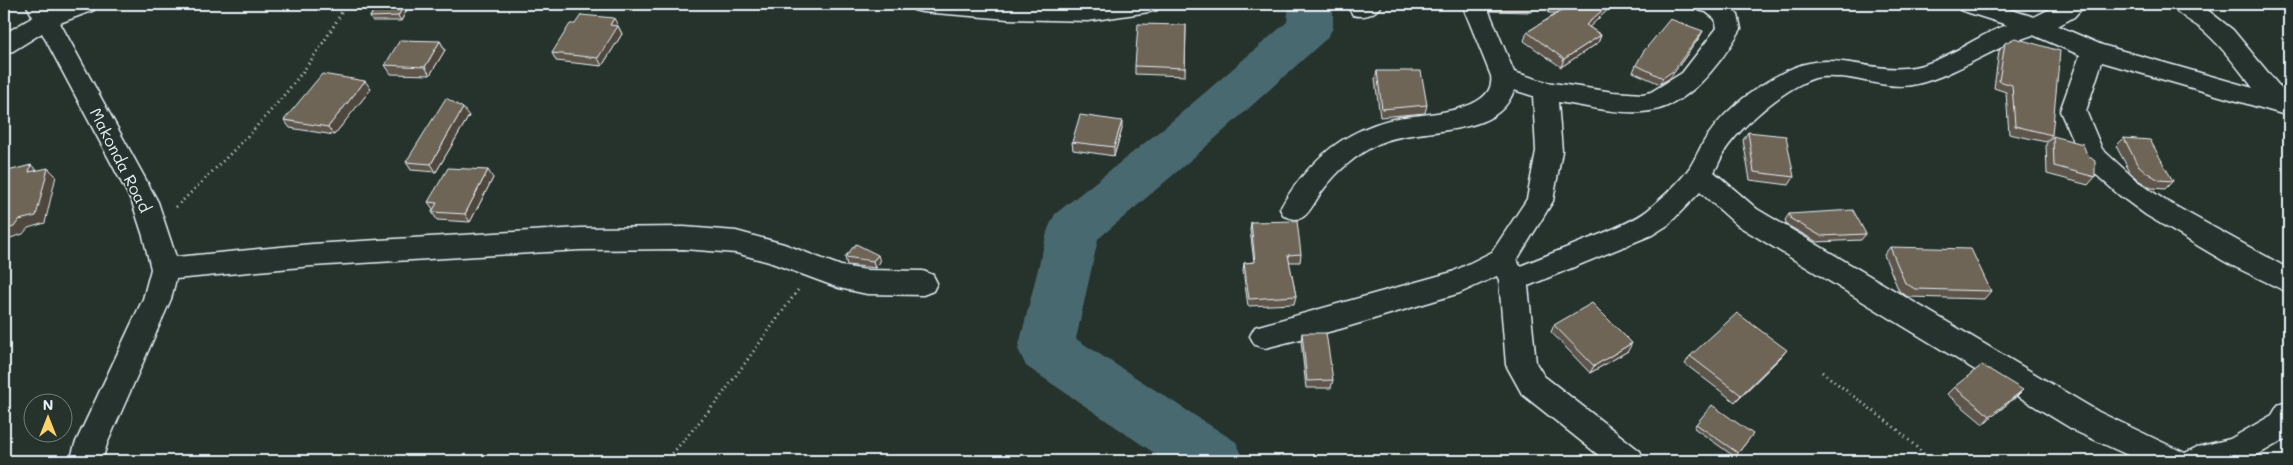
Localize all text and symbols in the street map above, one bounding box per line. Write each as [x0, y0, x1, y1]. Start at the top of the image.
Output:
street label: Makonda Road [86, 104, 156, 216]
north arrow [22, 392, 72, 442]
text: N [43, 395, 53, 414]

